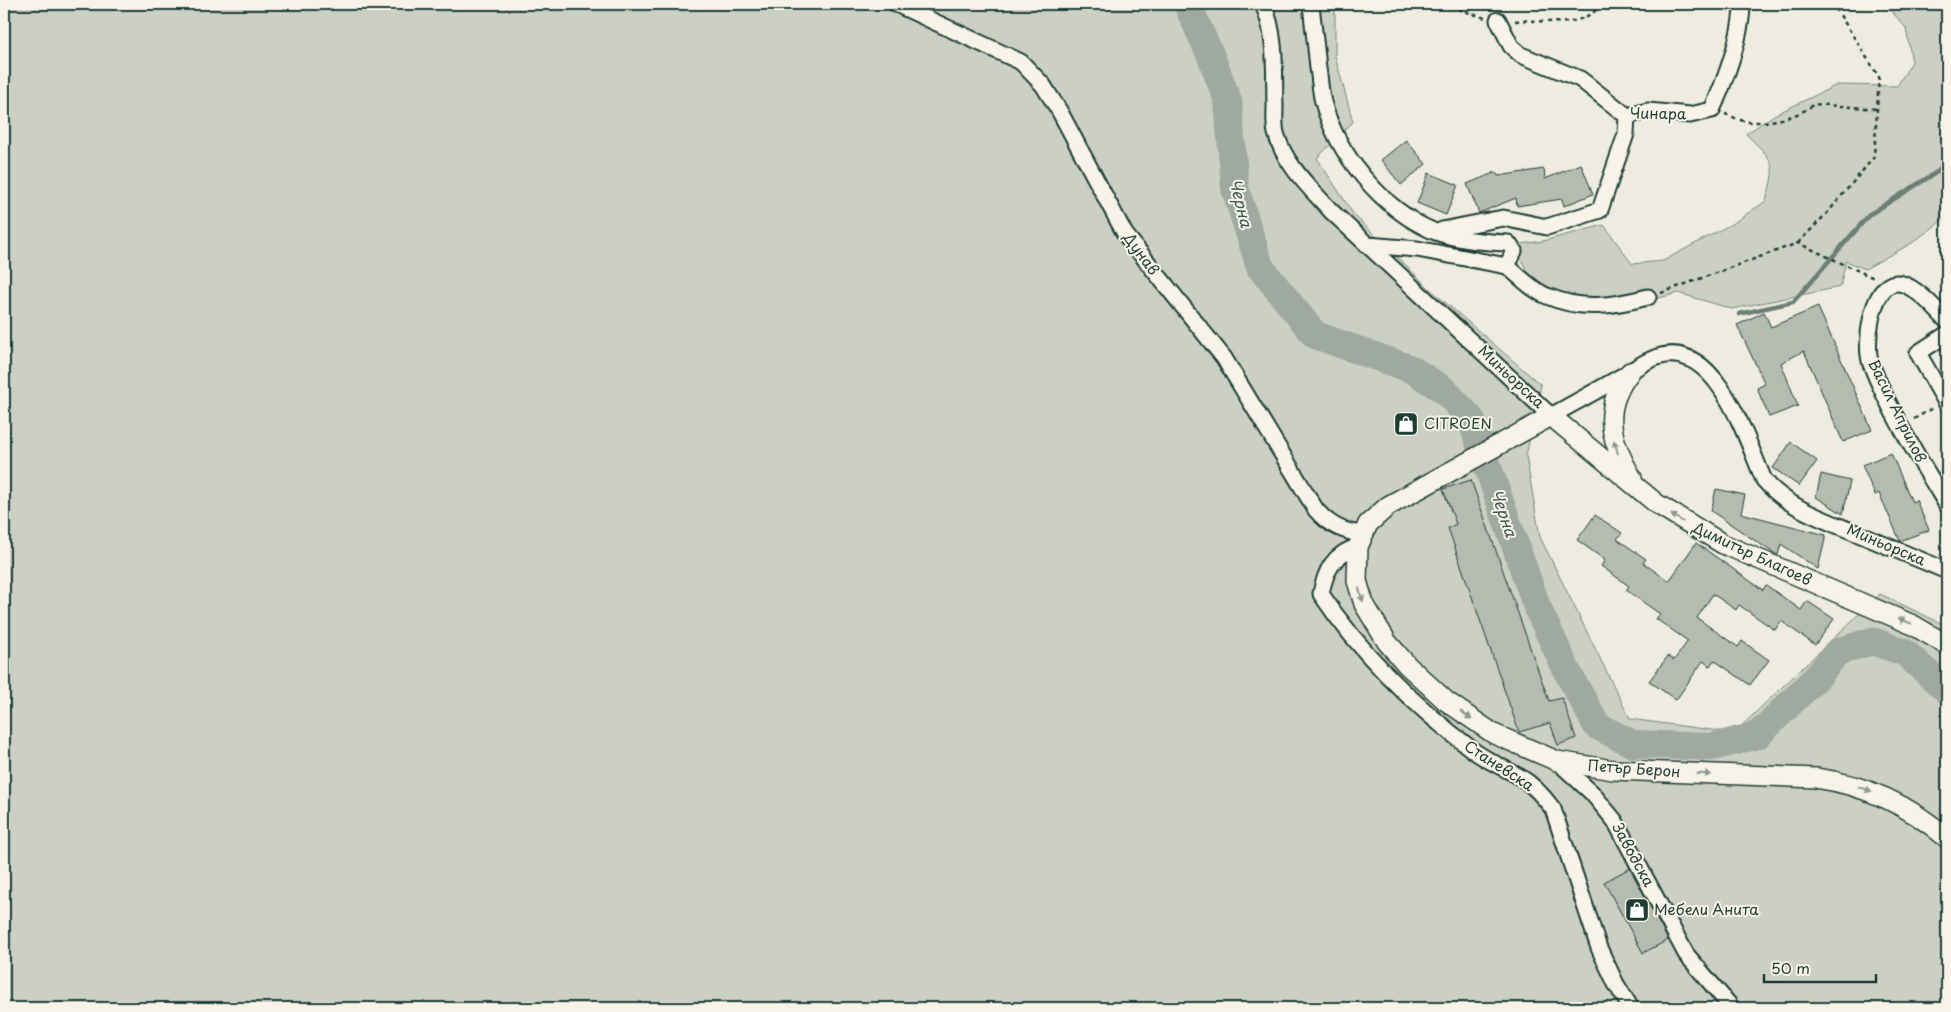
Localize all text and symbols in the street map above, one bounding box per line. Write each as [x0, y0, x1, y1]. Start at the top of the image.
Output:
street label: Чинара [1630, 101, 1687, 125]
water label: Черна [1224, 176, 1260, 231]
street label: Дунав [1118, 226, 1166, 279]
street label: Миньорска [1474, 339, 1551, 413]
street label: Васил Априлов [1863, 355, 1933, 466]
shop icon: CITROEN [1393, 411, 1419, 437]
place label: CITROEN [1424, 411, 1492, 434]
one-way arrow [1612, 439, 1620, 454]
water label: Черна [1486, 485, 1525, 541]
one-way arrow [1671, 514, 1684, 523]
street label: Димитър Благоев [1688, 515, 1816, 590]
street label: Миньорска [1844, 517, 1930, 571]
one-way arrow [1358, 588, 1366, 603]
one-way arrow [1898, 617, 1912, 625]
one-way arrow [1460, 710, 1473, 720]
street label: Станевска [1460, 734, 1540, 796]
street label: Петър Берон [1587, 753, 1681, 782]
one-way arrow [1697, 770, 1713, 778]
one-way arrow [1858, 785, 1873, 793]
street label: Заводска [1607, 818, 1662, 891]
shop icon: Мебели Анита [1624, 897, 1650, 923]
place label: Мебели Анита [1654, 897, 1759, 920]
scale bar [1764, 952, 1876, 984]
text: 50 m [1771, 956, 1810, 979]

